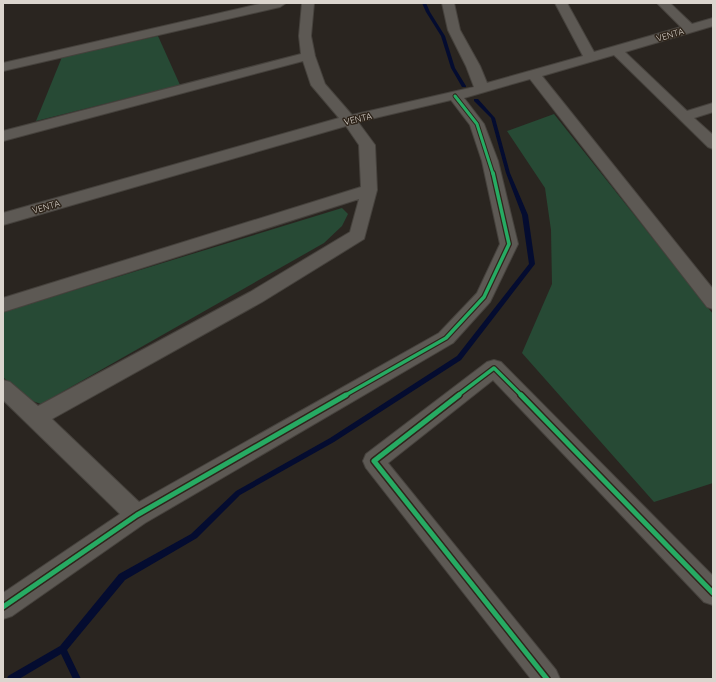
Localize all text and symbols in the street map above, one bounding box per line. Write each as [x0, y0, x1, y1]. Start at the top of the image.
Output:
street label: VENTA [655, 25, 685, 44]
street label: VENTA [343, 110, 373, 127]
street label: VENTA [31, 197, 61, 216]

